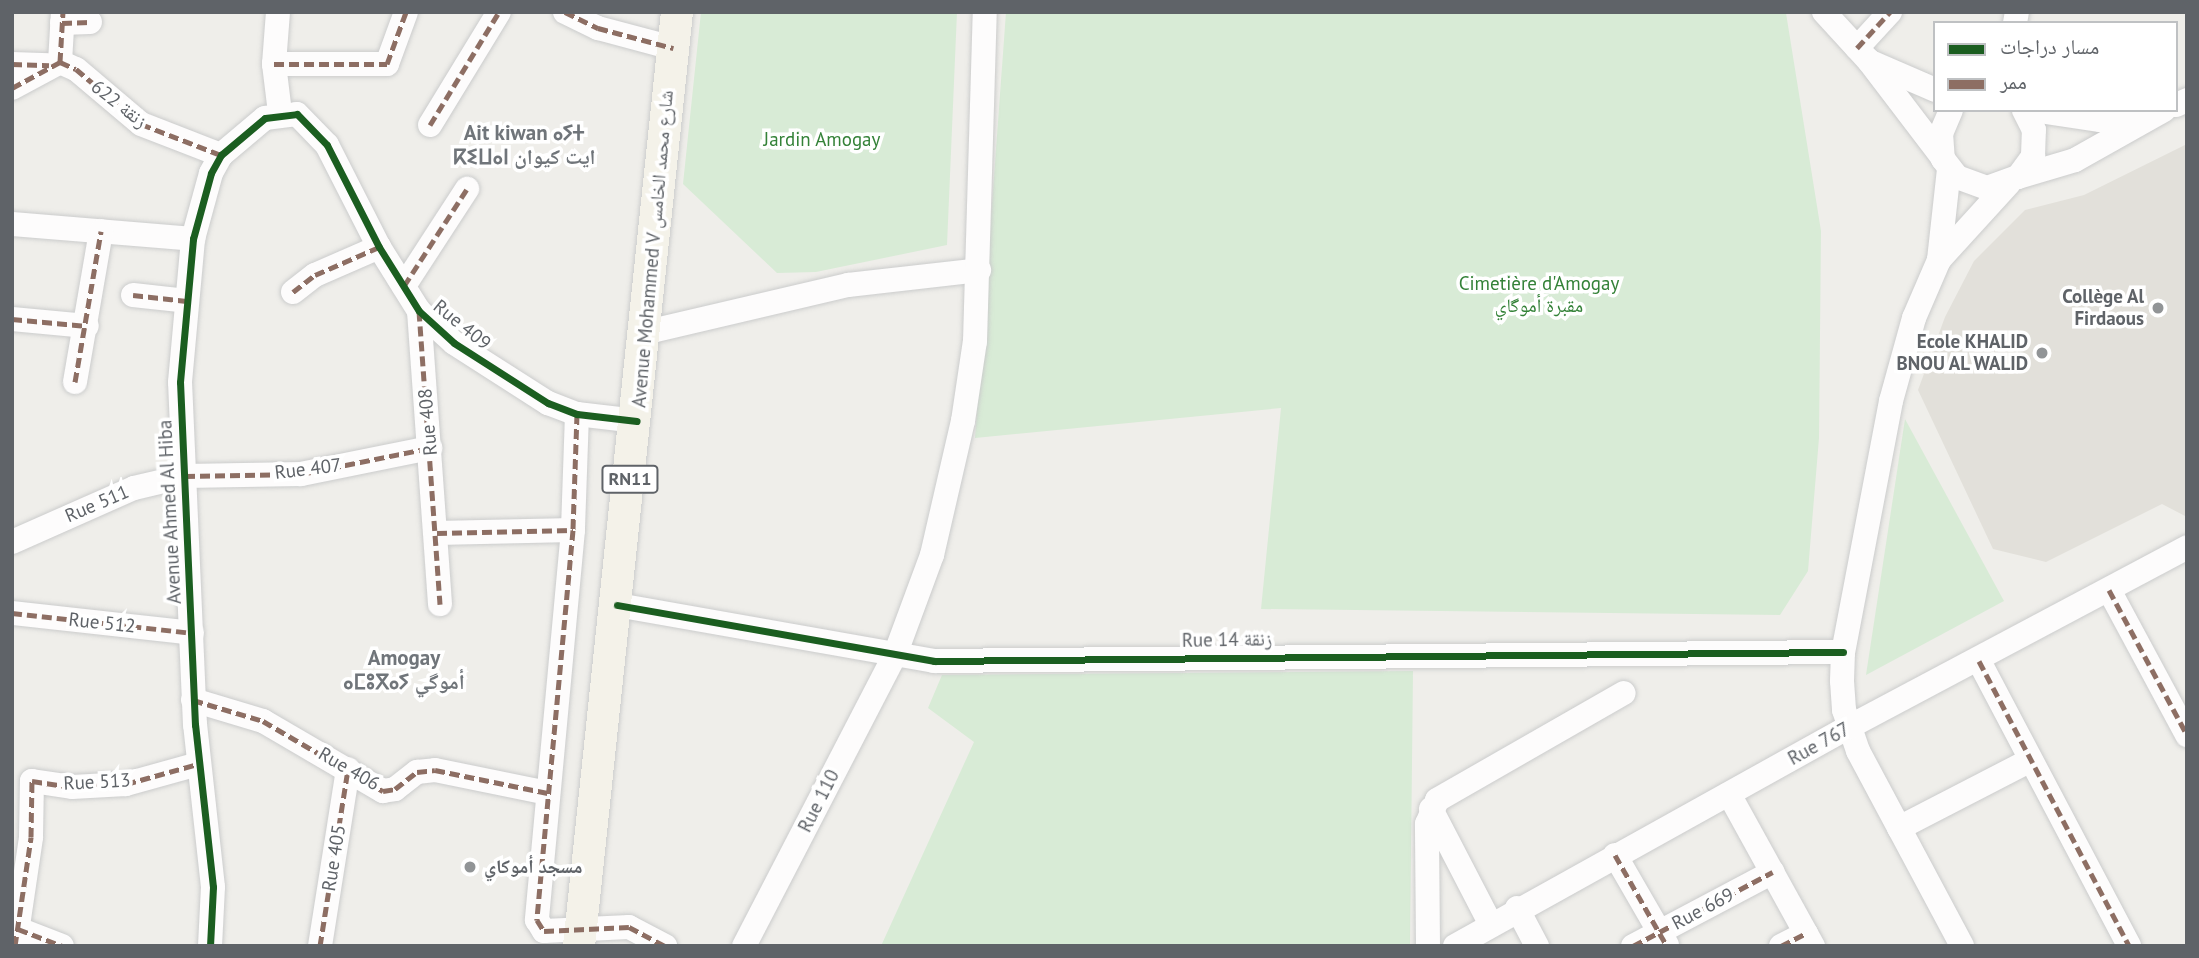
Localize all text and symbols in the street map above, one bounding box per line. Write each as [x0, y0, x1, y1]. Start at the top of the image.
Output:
legend [1933, 21, 2178, 112]
text: مسار دراجات [2000, 33, 2099, 60]
text: ممر [2000, 68, 2027, 95]
street label: زنقة 622 [87, 75, 151, 133]
street label: Avenue Mohammed V شارع محمد الخامس [628, 89, 678, 409]
district label: Ait kiwan ⴰⵢⵜ ⴽⵉⵡⴰⵏ ايت كيوان [452, 120, 596, 170]
park label: Jardin Amogay [763, 129, 881, 151]
park label: Cimetière d'Amogay مقبرة أموگاي [1459, 273, 1619, 317]
place label: Collège Al Firdaous [2061, 286, 2144, 330]
street label: Rue 409 [429, 295, 495, 355]
marker: Collège Al Firdaous [2150, 300, 2166, 316]
place label: Ecole KHALID BNOU AL WALID [1894, 331, 2028, 375]
marker: Ecole KHALID BNOU AL WALID [2034, 345, 2050, 361]
street label: Rue 408 [414, 388, 442, 456]
street label: Avenue Ahmed Al Hiba [154, 419, 186, 605]
street label: Rue 407 [273, 454, 343, 484]
road number: RN11 [600, 464, 660, 494]
street label: Rue 511 [62, 480, 132, 528]
street label: Rue 512 [67, 608, 137, 638]
street label: Rue 14 زنقة [1182, 628, 1272, 652]
district label: Amogay ⴰⵎⵓⴳⴰⵢ أموگي [343, 645, 465, 695]
street label: Rue 767 [1784, 718, 1854, 770]
street label: Rue 406 [314, 742, 384, 796]
street label: Rue 110 [794, 766, 844, 836]
street label: Rue 513 [63, 769, 131, 795]
street label: Rue 405 [317, 823, 351, 893]
place label: مسجد أموكاي [484, 856, 582, 878]
marker: مسجد أموكاي [462, 859, 478, 875]
street label: Rue 669 [1668, 883, 1738, 935]

